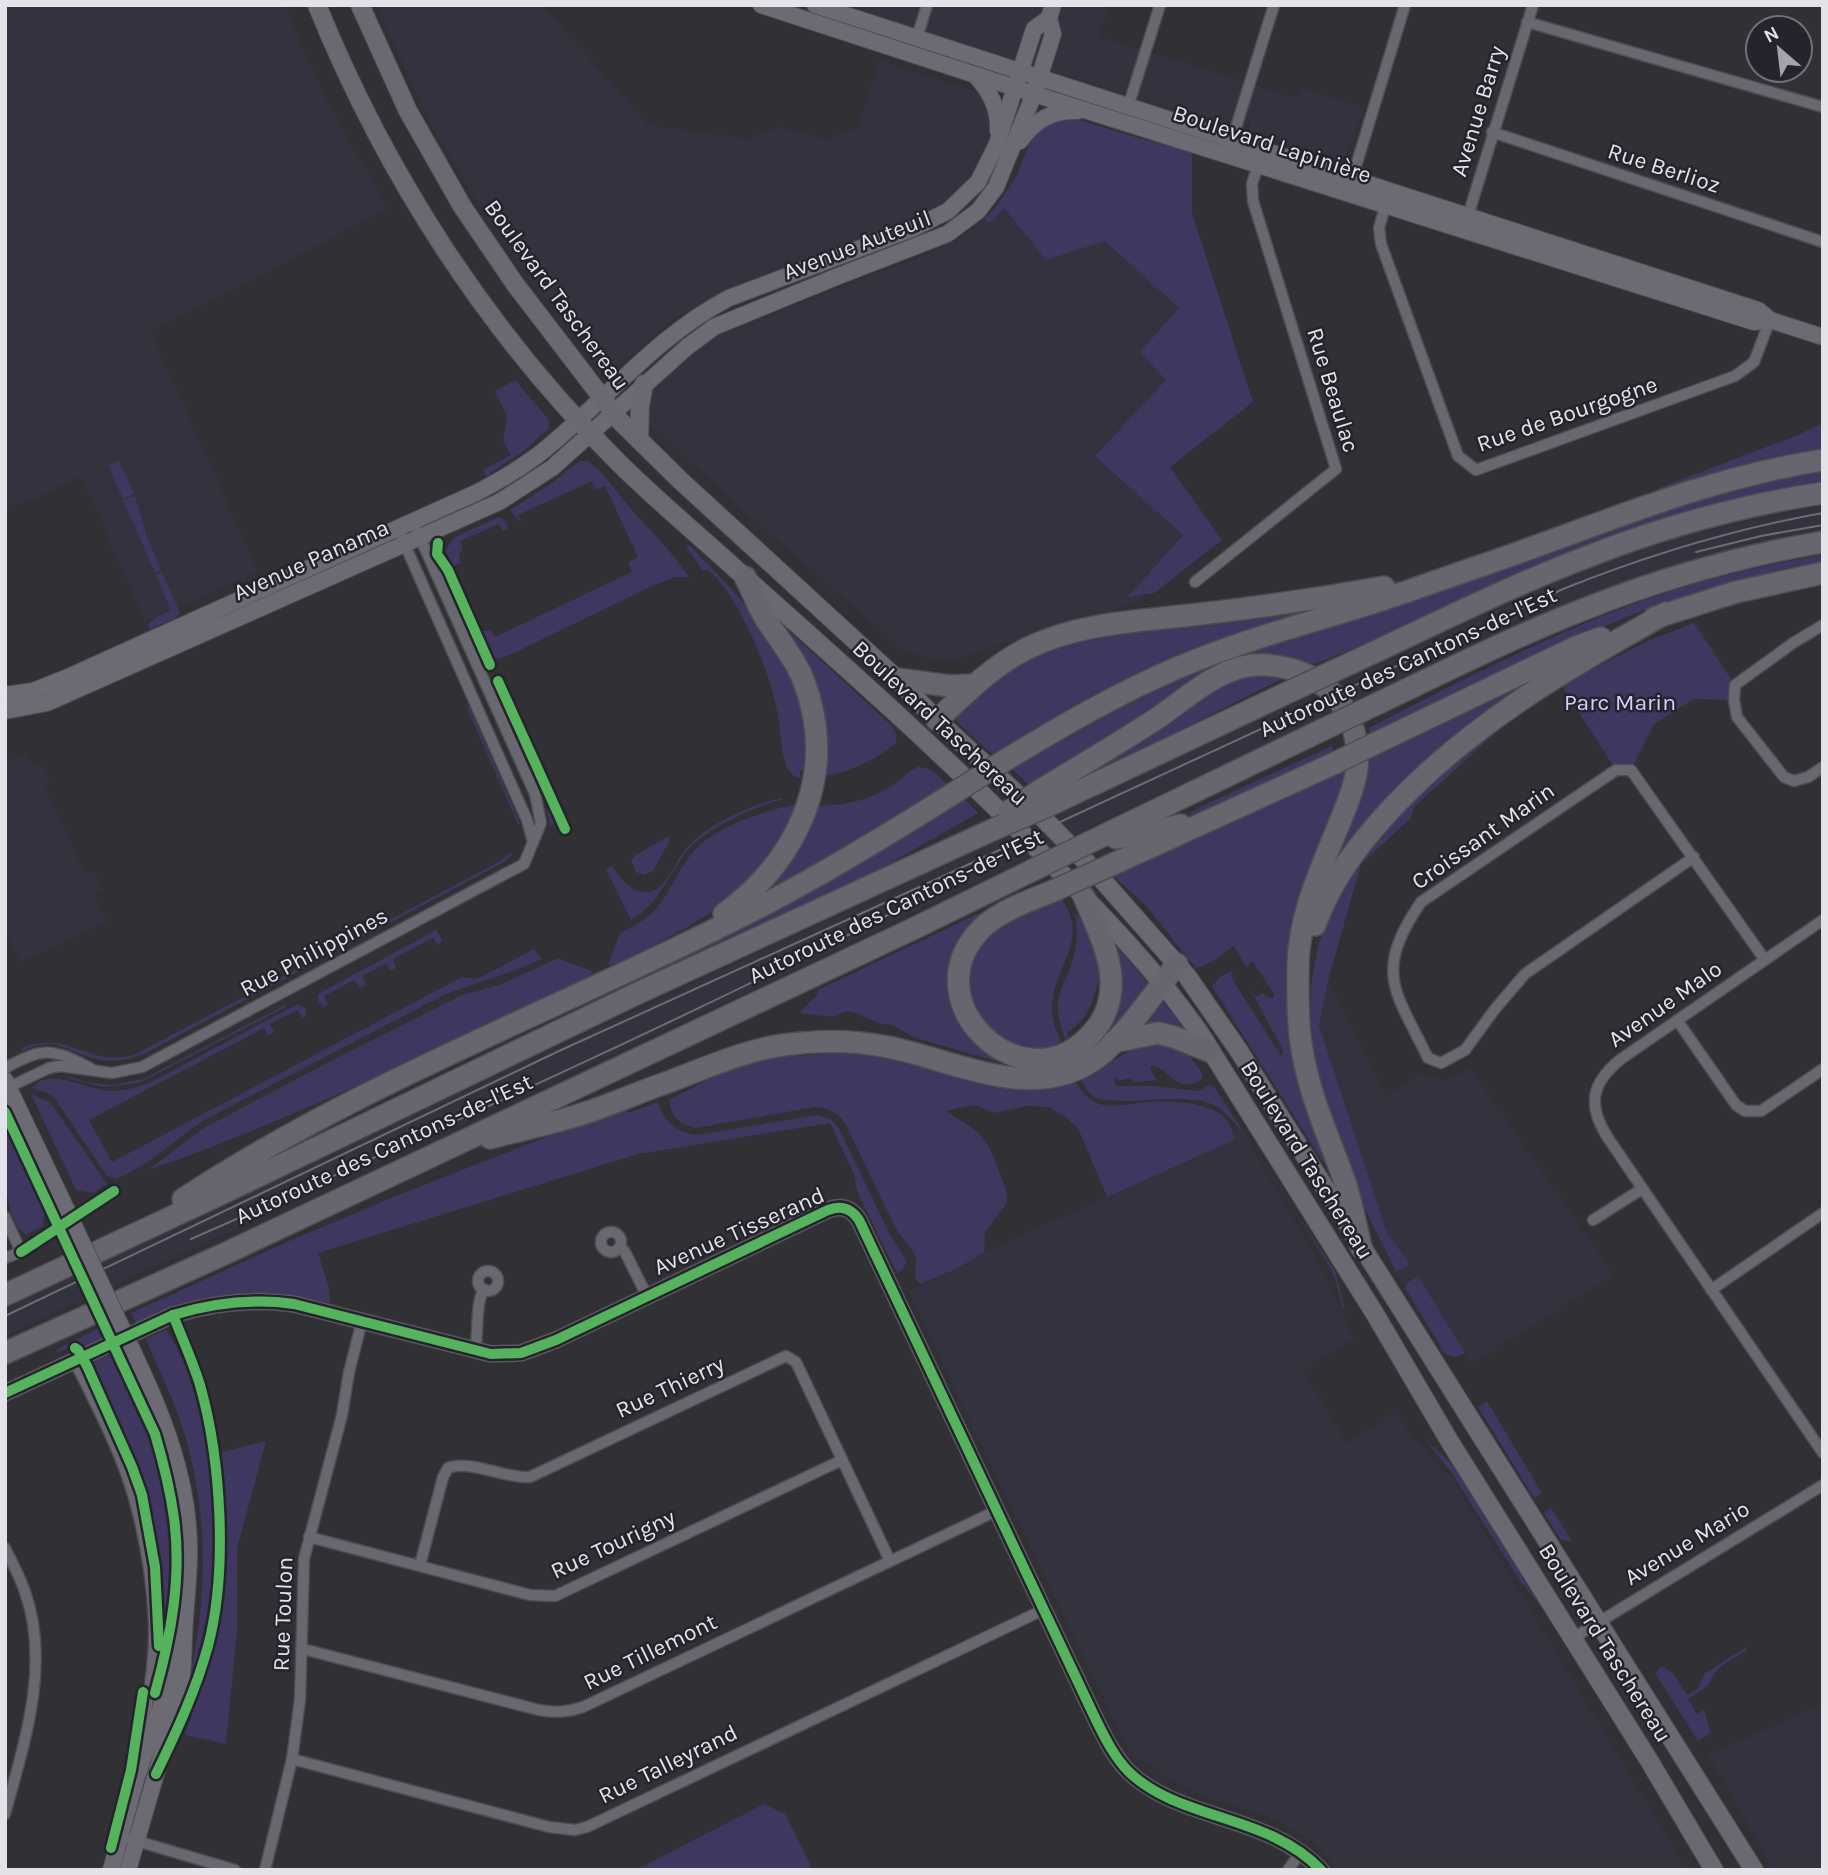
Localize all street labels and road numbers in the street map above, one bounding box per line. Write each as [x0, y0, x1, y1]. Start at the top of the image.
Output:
street label: Avenue Barry [1445, 42, 1511, 180]
street label: Boulevard Lapinière [1169, 99, 1375, 189]
street label: Rue Berlioz [1604, 137, 1724, 199]
street label: Boulevard Taschereau [479, 194, 635, 396]
street label: Avenue Auteuil [779, 204, 935, 286]
street label: Rue Beaulac [1301, 324, 1365, 456]
street label: Rue de Bourgogne [1473, 370, 1661, 458]
street label: Avenue Panama [229, 514, 393, 606]
street label: Autoroute des Cantons-de-l'Est [1255, 581, 1561, 743]
street label: Boulevard Taschereau [847, 635, 1033, 811]
street label: Croissant Marin [1407, 777, 1559, 895]
street label: Autoroute des Cantons-de-l'Est [744, 823, 1048, 989]
street label: Rue Philippines [235, 902, 393, 1002]
street label: Avenue Malo [1603, 955, 1727, 1053]
street label: Boulevard Taschereau [1235, 1056, 1379, 1264]
street label: Autoroute des Cantons-de-l'Est [231, 1068, 537, 1230]
street label: Avenue Tisserand [649, 1181, 829, 1281]
street label: Rue Thierry [611, 1350, 729, 1424]
street label: Avenue Mario [1620, 1495, 1754, 1591]
street label: Rue Tourigny [546, 1503, 680, 1585]
street label: Boulevard Taschereau [1533, 1539, 1677, 1747]
street label: Rue Toulon [268, 1556, 298, 1672]
street label: Rue Tillemont [579, 1608, 721, 1696]
street label: Rue Talleyrand [594, 1719, 742, 1809]

